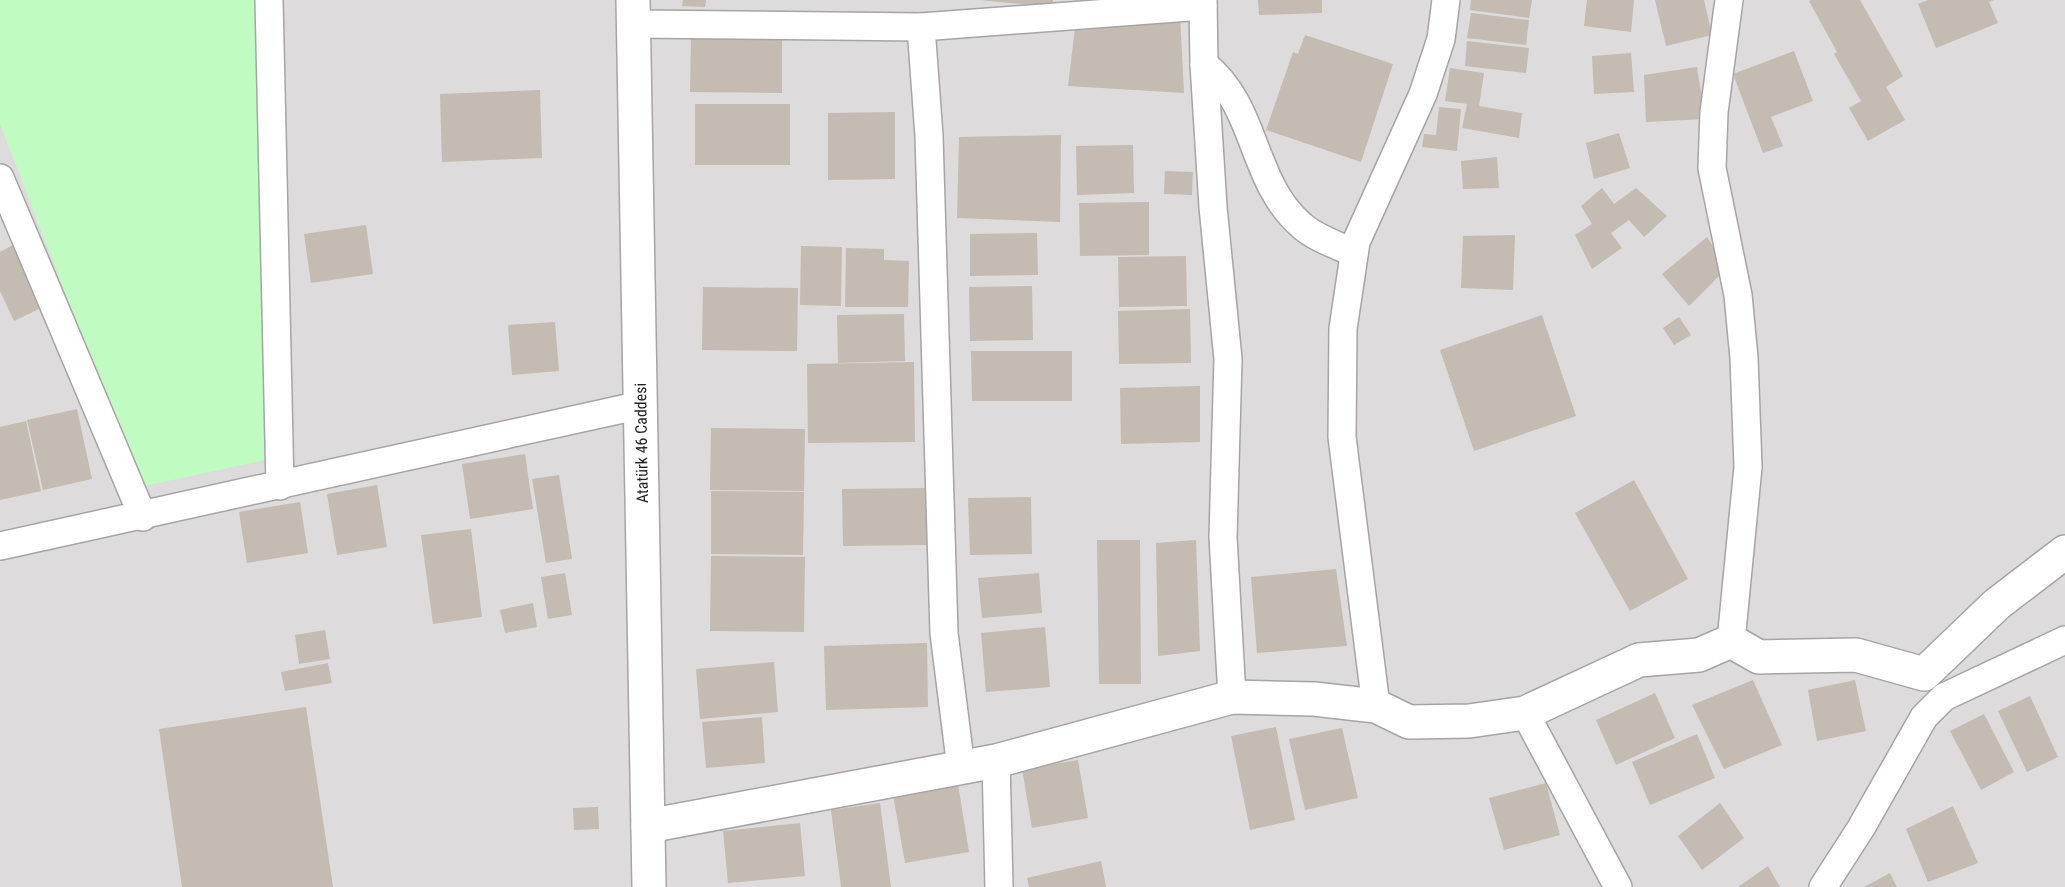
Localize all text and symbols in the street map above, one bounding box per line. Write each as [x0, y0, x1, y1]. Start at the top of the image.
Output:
street label: Atatürk 46 Caddesi [631, 383, 652, 503]

